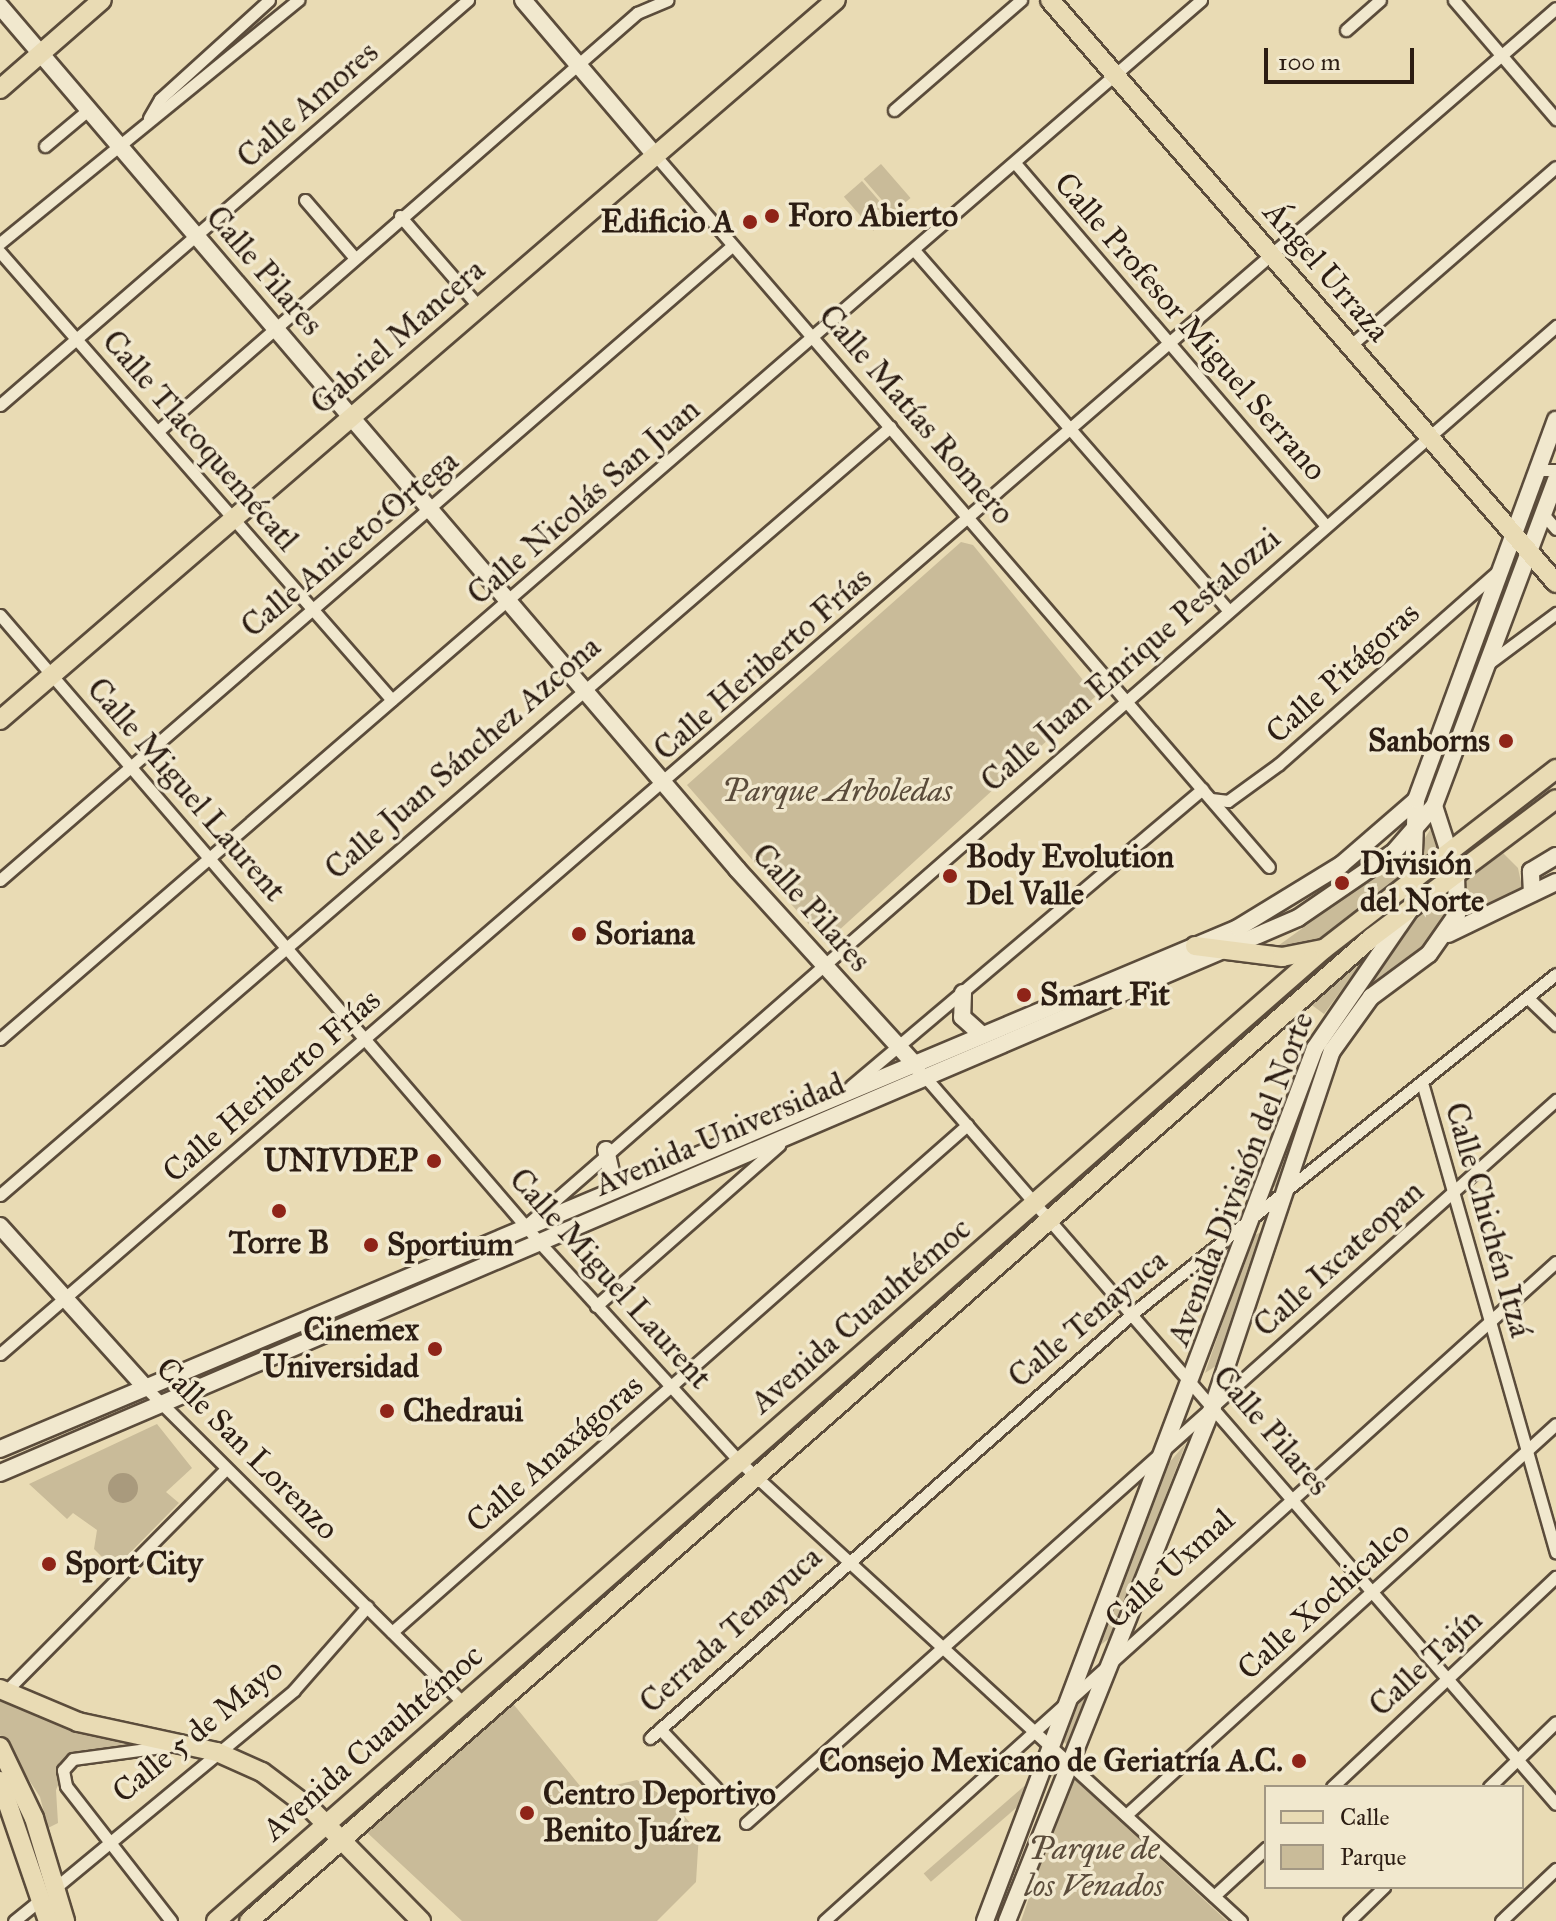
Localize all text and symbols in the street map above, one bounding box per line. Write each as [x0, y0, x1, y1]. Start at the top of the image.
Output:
scale bar [1268, 32, 1418, 82]
street label: Calle Amores [230, 33, 386, 177]
text: 100 m [1278, 47, 1341, 77]
street label: Calle Profesor Miguel Serrano [1046, 165, 1334, 489]
street label: Ángel Urraza [1255, 194, 1397, 350]
place label: Foro Abierto [788, 197, 958, 235]
street label: Calle Pilares [197, 198, 331, 344]
place label: Edificio A [601, 203, 734, 241]
marker: Foro Abierto [763, 207, 781, 225]
marker: Edificio A [741, 213, 759, 231]
street label: Gabriel Mancera [303, 251, 493, 423]
street label: Calle Matías Romero [810, 297, 1022, 533]
street label: Calle Tlacoquemécatl [94, 323, 306, 559]
street label: Calle Nicolás San Juan [460, 391, 708, 613]
street label: Calle Aniceto Ortega [234, 442, 466, 646]
street label: Calle Juan Enrique Pestalozzi [974, 520, 1288, 800]
street label: Calle Heriberto Frías [646, 559, 880, 769]
street label: Calle Pitágoras [1258, 594, 1428, 752]
street label: Calle Juan Sánchez Azcona [317, 628, 609, 888]
street label: Calle Miguel Laurent [79, 670, 293, 910]
place label: Sanborns [1368, 722, 1490, 760]
marker: Sanborns [1497, 732, 1515, 750]
park label: Parque Arboledas [722, 772, 952, 810]
street label: Calle Pilares [744, 836, 878, 980]
place label: Body Evolution Del Valle [966, 839, 1174, 914]
place label: División del Norte [1360, 846, 1484, 921]
marker: Body Evolution Del Valle [941, 867, 959, 885]
marker: División del Norte [1331, 872, 1353, 894]
place label: Soriana [595, 915, 695, 953]
marker: Soriana [570, 925, 588, 943]
place label: Smart Fit [1040, 976, 1170, 1014]
street label: Calle Heriberto Frías [155, 981, 389, 1191]
marker: Smart Fit [1015, 986, 1033, 1004]
street label: Avenida División del Norte [1160, 1007, 1322, 1351]
street label: Avenida Universidad [589, 1065, 851, 1205]
street label: Calle Chichén Itzá [1436, 1098, 1540, 1342]
place label: UNIVDEP [264, 1142, 418, 1180]
marker: UNIVDEP [425, 1152, 443, 1170]
street label: Calle Miguel Laurent [501, 1161, 719, 1397]
street label: Calle Ixcateopan [1246, 1173, 1432, 1345]
marker: Torre B [270, 1202, 288, 1220]
street label: Avenida Cuauhtémoc [743, 1210, 979, 1422]
place label: Torre B [229, 1224, 329, 1262]
place label: Sportium [387, 1226, 514, 1264]
marker: Sportium [362, 1236, 380, 1254]
street label: Calle Tenayuca [1001, 1242, 1175, 1396]
place label: Cinemex Universidad [262, 1312, 419, 1387]
marker: Cinemex Universidad [426, 1340, 444, 1358]
street label: Calle San Lorenzo [148, 1350, 346, 1548]
street label: Calle Pilares [1204, 1358, 1338, 1504]
street label: Calle Anaxágoras [459, 1367, 651, 1541]
place label: Chedraui [403, 1392, 523, 1430]
marker: Chedraui [378, 1402, 396, 1420]
street label: Calle Uxmal [1097, 1501, 1243, 1637]
street label: Calle Xochicalco [1230, 1514, 1418, 1688]
street label: Cerrada Tenayuca [632, 1538, 830, 1722]
place label: Sport City [65, 1545, 203, 1583]
marker: Sport City [40, 1555, 58, 1573]
street label: Calle Tajín [1362, 1601, 1490, 1725]
street label: Avenida Cuauhtémoc [255, 1637, 491, 1849]
street label: Calle 5 de Mayo [105, 1651, 291, 1811]
place label: Consejo Mexicano de Geriatría A.C. [819, 1742, 1283, 1780]
marker: Consejo Mexicano de Geriatría A.C. [1290, 1752, 1308, 1770]
place label: Centro Deportivo Benito Juárez [543, 1776, 776, 1851]
legend [1264, 1785, 1524, 1889]
text: Calle [1340, 1802, 1389, 1832]
marker: Centro Deportivo Benito Juárez [518, 1804, 536, 1822]
park label: Parque de los Venados [1024, 1831, 1164, 1906]
text: Parque [1340, 1842, 1407, 1872]

